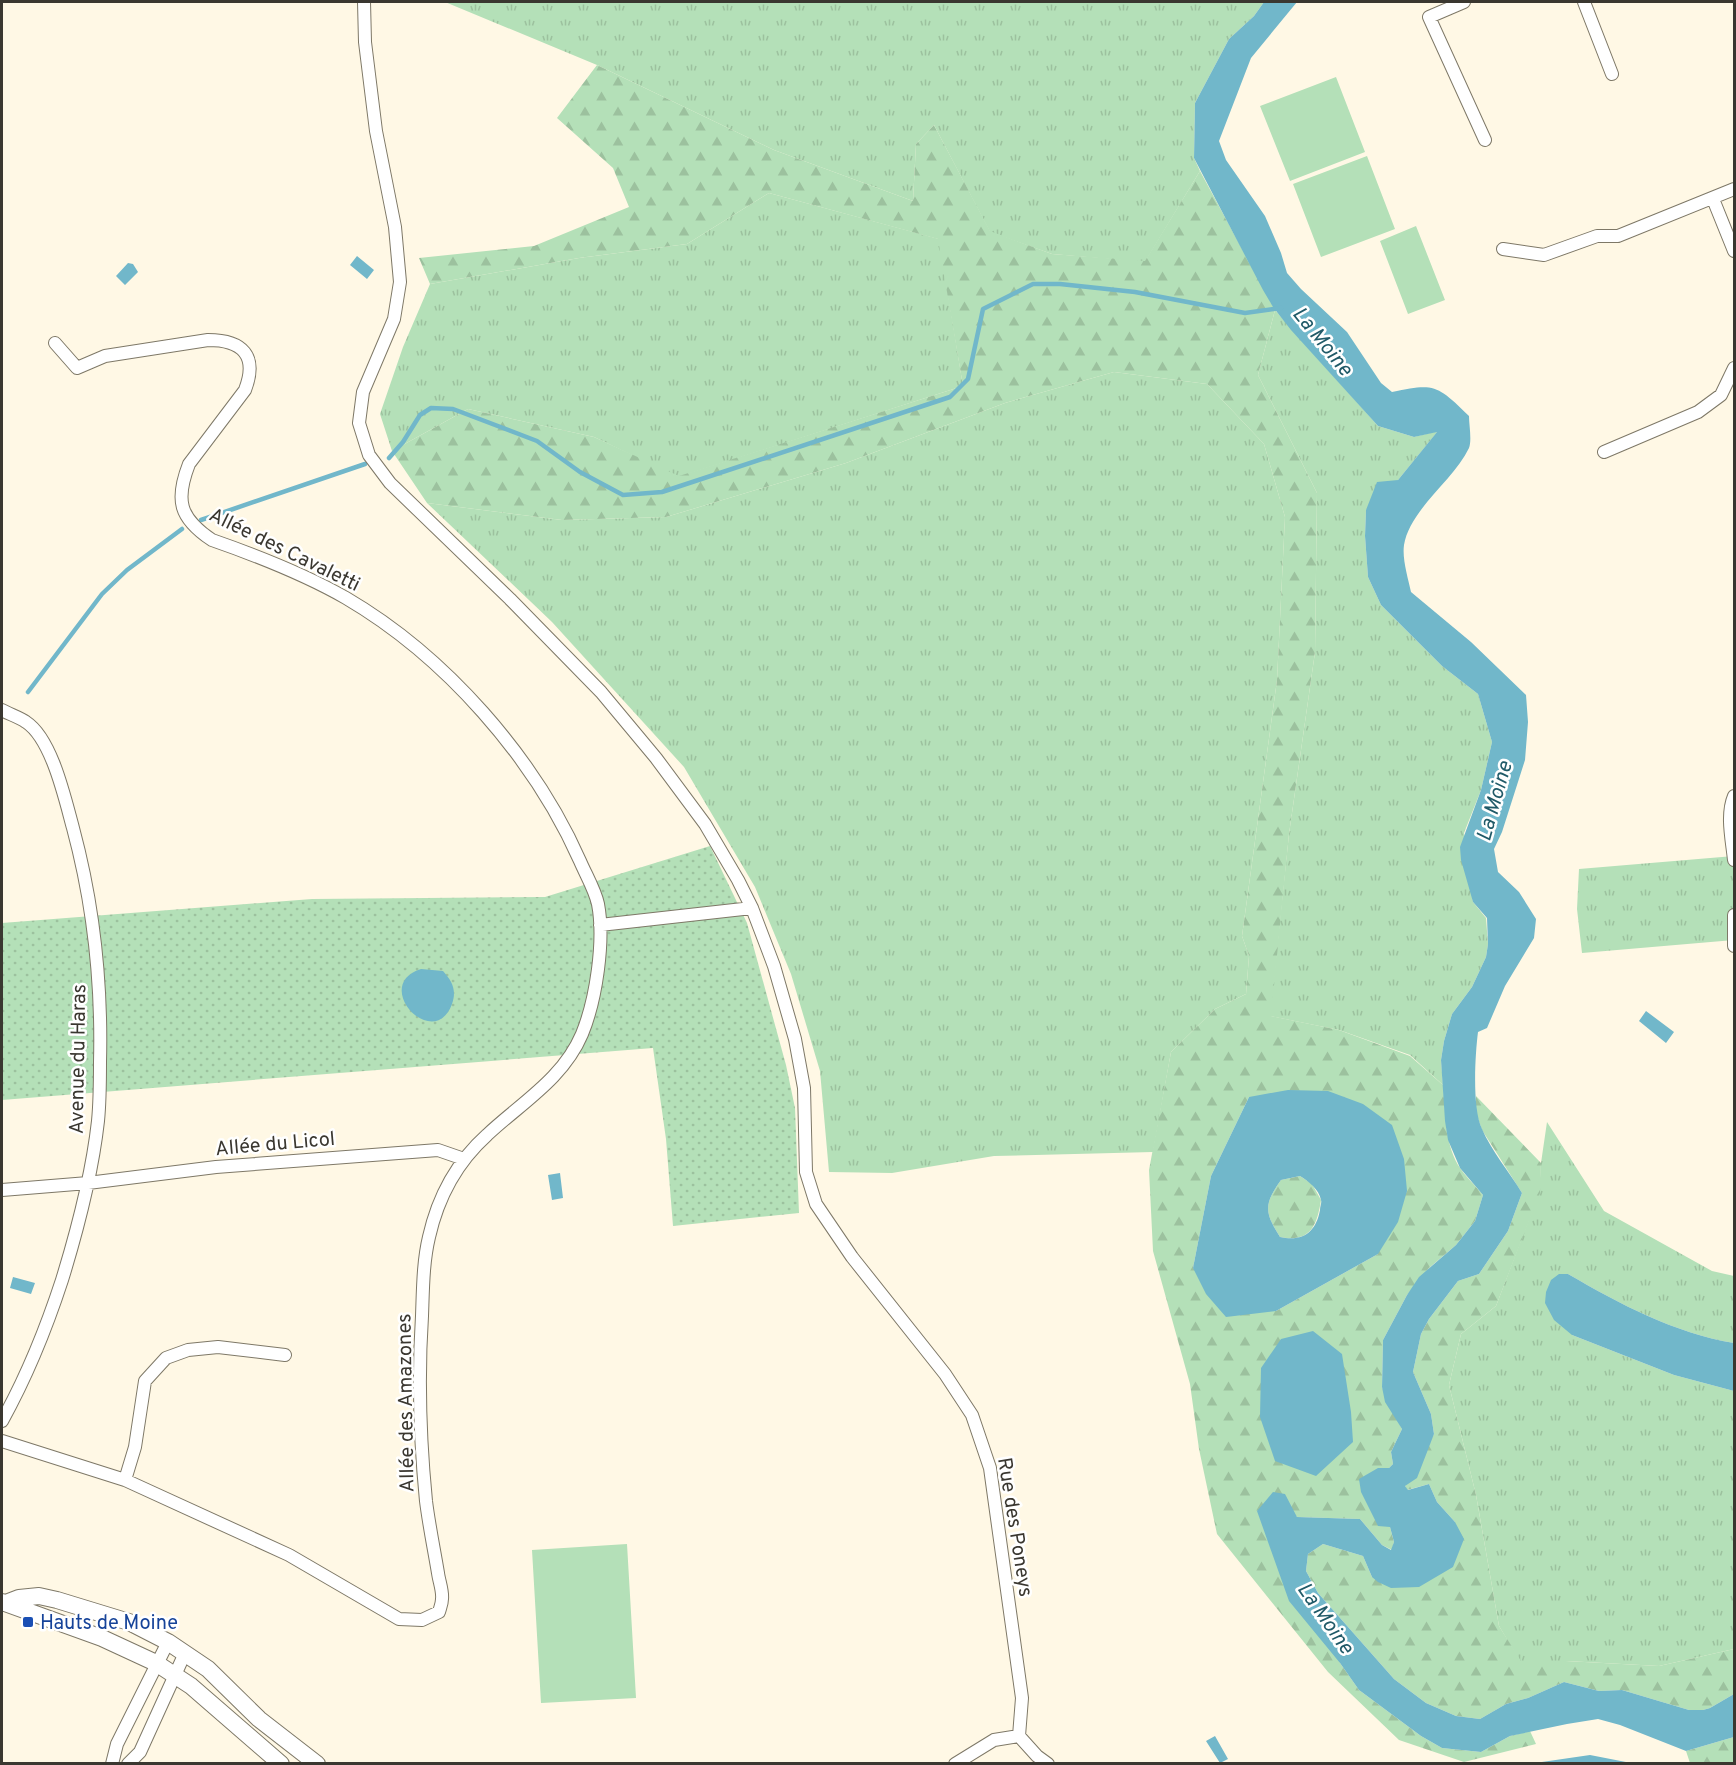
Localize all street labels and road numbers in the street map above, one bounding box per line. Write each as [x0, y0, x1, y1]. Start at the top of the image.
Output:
street label: Allée des Cavaletti [204, 503, 364, 599]
street label: Avenue du Haras [65, 984, 93, 1134]
street label: Allée du Licol [214, 1127, 336, 1163]
street label: Allée des Amazones [392, 1313, 422, 1493]
street label: Rue des Poneys [990, 1456, 1038, 1599]

